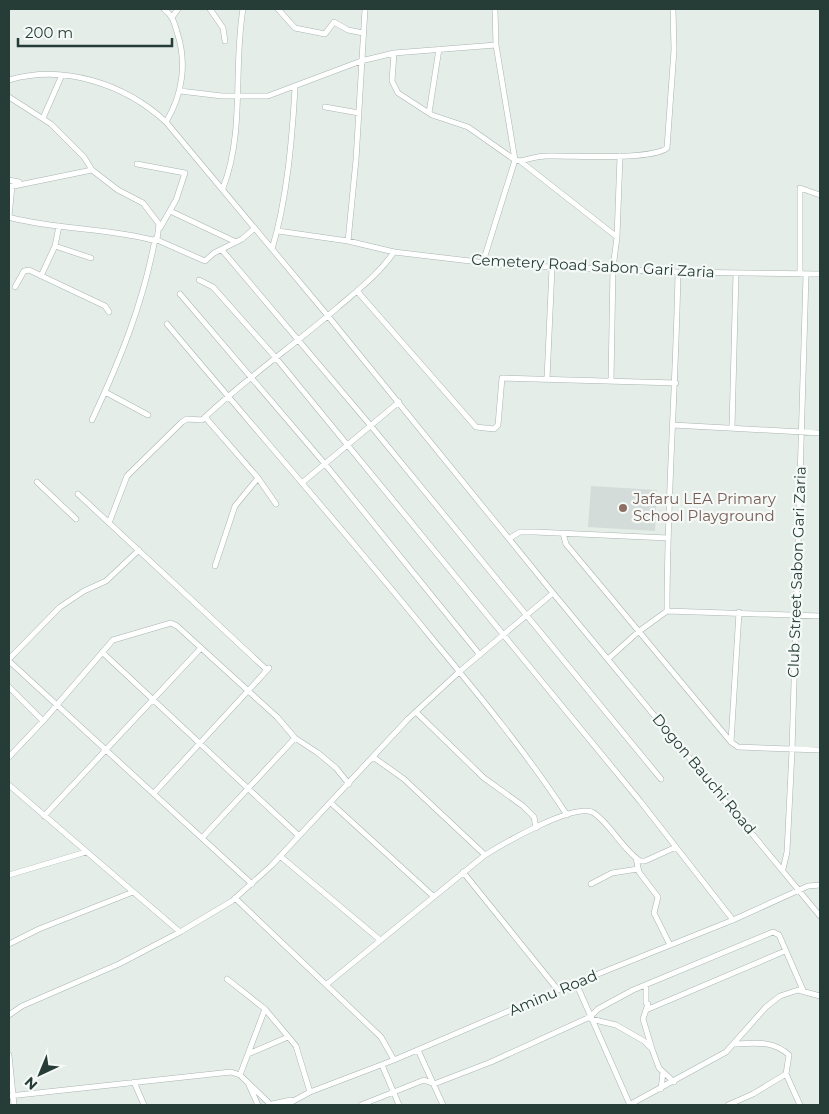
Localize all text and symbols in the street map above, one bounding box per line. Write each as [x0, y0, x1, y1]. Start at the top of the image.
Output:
scale bar [18, 15, 171, 47]
text: 200 m [25, 23, 73, 42]
street label: Cemetery Road Sabon Gari Zaria [471, 250, 715, 281]
street label: Club Street Sabon Gari Zaria [783, 466, 810, 678]
place label: Jafaru LEA Primary School Playground [632, 489, 777, 525]
marker: Jafaru LEA Primary School Playground [617, 502, 629, 514]
street label: Dogon Bauchi Road [648, 710, 760, 838]
street label: Aminu Road [506, 965, 600, 1020]
north arrow [15, 1049, 65, 1099]
text: N [21, 1073, 41, 1094]

